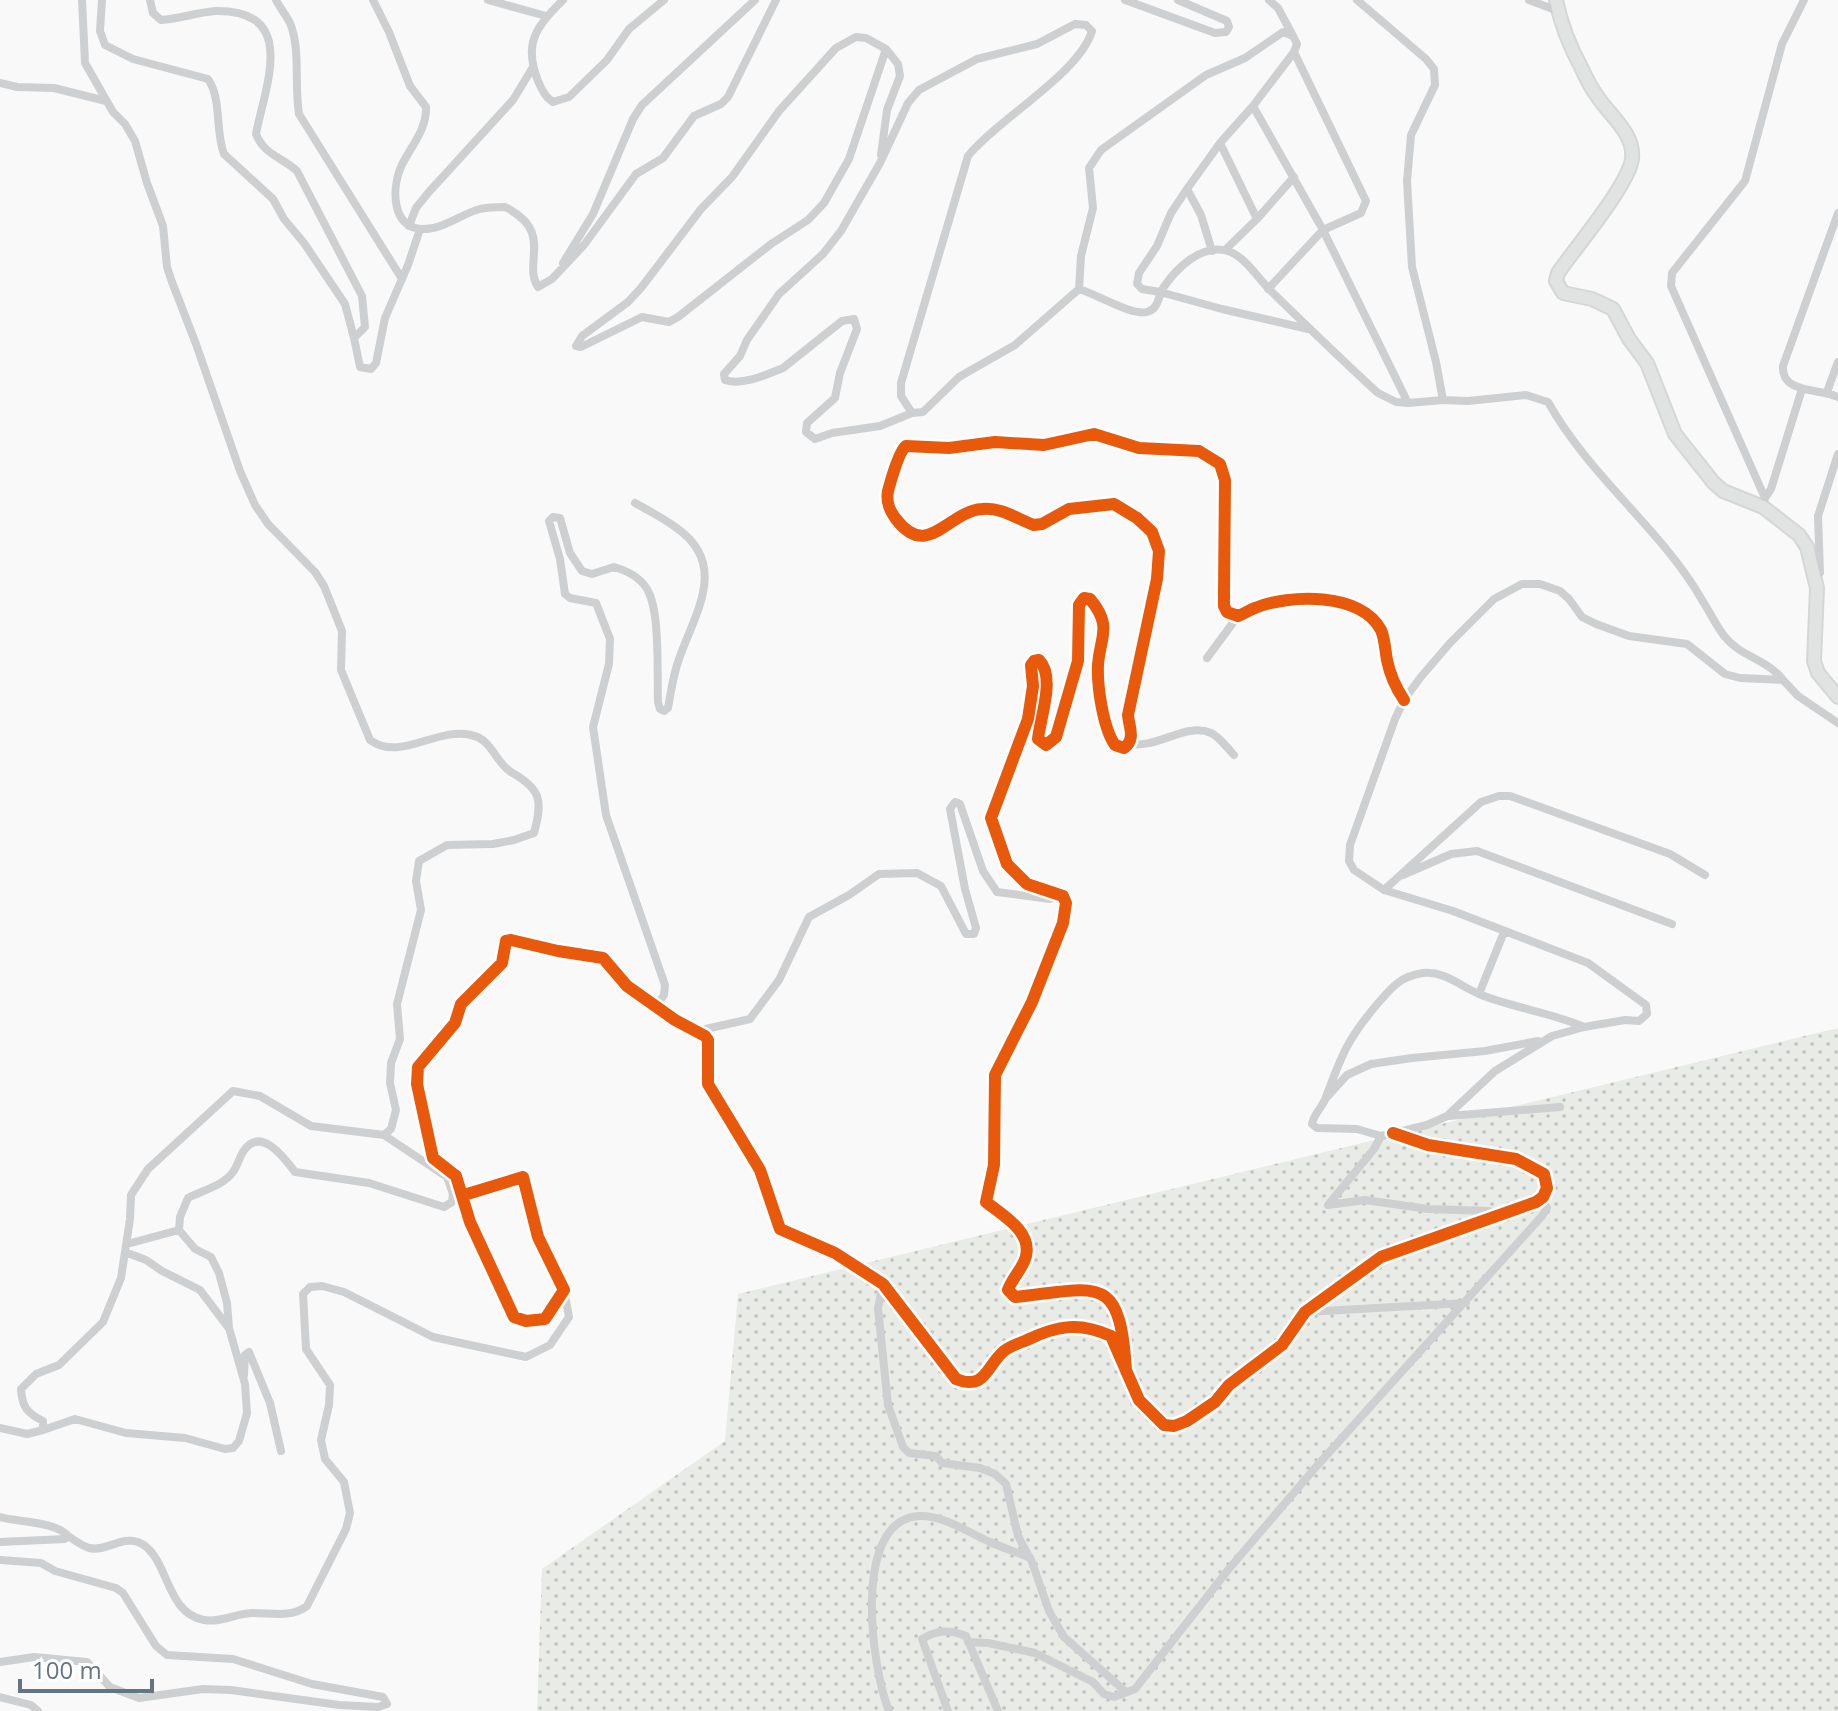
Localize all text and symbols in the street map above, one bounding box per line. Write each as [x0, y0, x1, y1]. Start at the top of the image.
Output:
scale bar [20, 1643, 152, 1693]
text: 100 m [32, 1653, 102, 1686]

